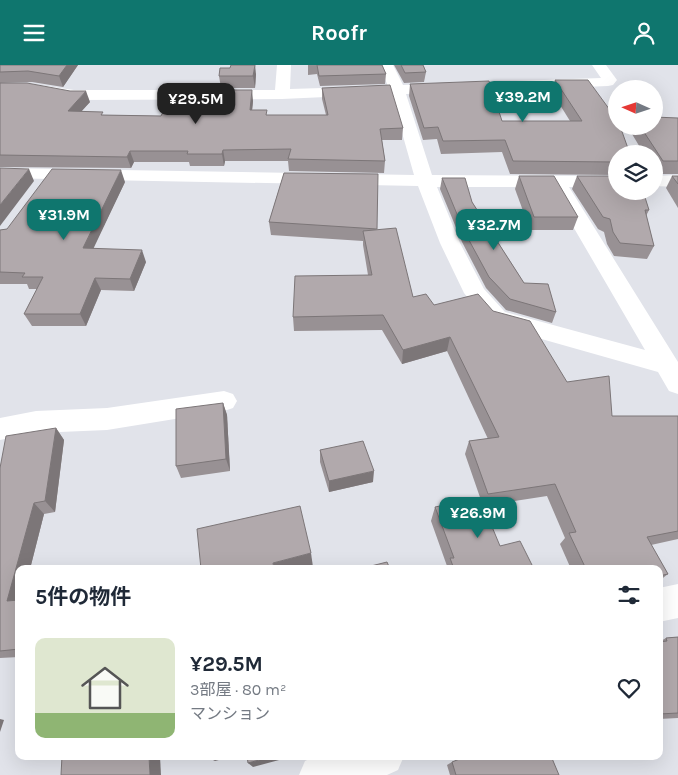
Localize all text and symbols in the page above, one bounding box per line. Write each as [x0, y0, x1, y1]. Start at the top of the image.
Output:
icon: menu [20, 19, 48, 47]
icon: person [630, 19, 658, 47]
text: Roofr [311, 20, 367, 46]
pin: ¥39.2M [482, 80, 564, 123]
north arrow [608, 80, 662, 135]
map controls [608, 80, 663, 200]
pin: ¥29.5M [155, 83, 237, 125]
text: ¥39.2M [495, 87, 551, 106]
text: ¥29.5M [168, 89, 224, 108]
button: layers [608, 145, 663, 200]
pin: ¥31.9M [23, 199, 105, 241]
text: ¥31.9M [38, 205, 90, 224]
pin: ¥32.7M [453, 209, 535, 251]
text: ¥32.7M [467, 215, 521, 234]
pin: ¥26.9M [437, 497, 519, 539]
text: ¥26.9M [450, 503, 506, 522]
icon: filters [615, 581, 643, 609]
text: 5件の物件 [35, 585, 131, 609]
text: ¥29.5M [190, 652, 263, 676]
icon: home [75, 658, 135, 718]
icon: heart [615, 674, 643, 702]
text: 3部屋 · 80 m² [190, 680, 286, 699]
text: マンション [190, 704, 270, 723]

